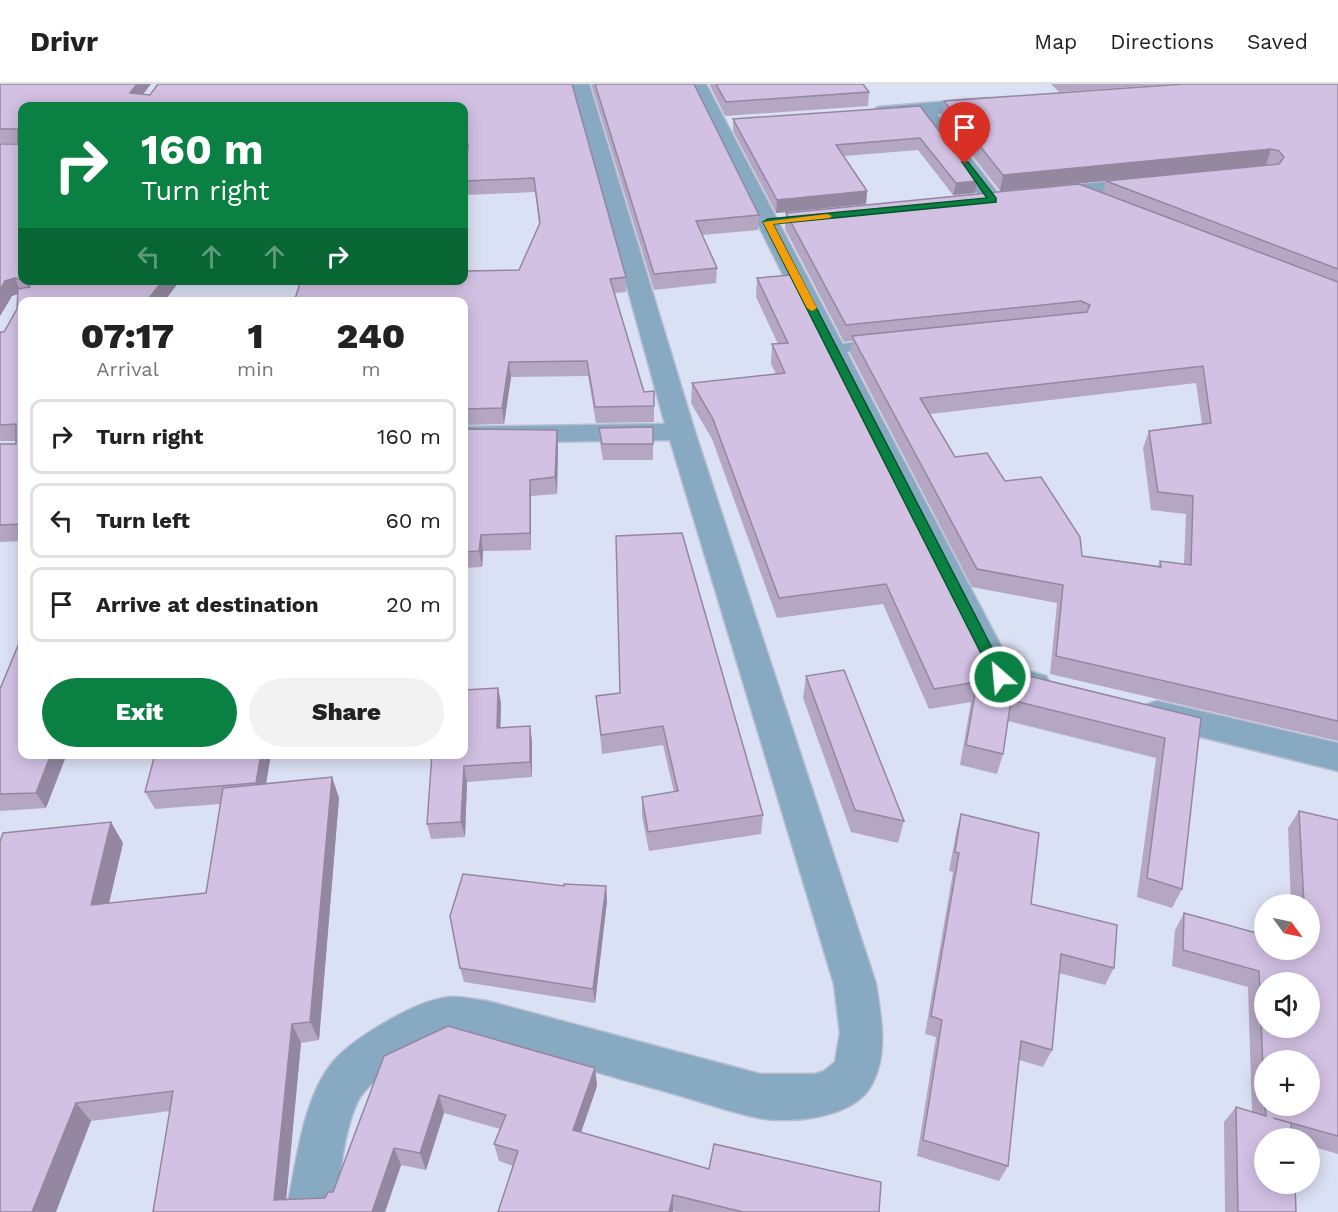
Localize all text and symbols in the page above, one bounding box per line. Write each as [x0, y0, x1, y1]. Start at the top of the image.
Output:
text: Drivr [30, 25, 98, 58]
text: Map [1034, 29, 1077, 54]
text: Directions [1110, 29, 1214, 54]
text: Saved [1247, 29, 1308, 54]
pin [939, 102, 990, 164]
icon: arrive [948, 111, 981, 144]
text: 160 m [141, 125, 264, 174]
icon: right [42, 126, 120, 204]
text: Turn right [141, 175, 270, 207]
icon: left [132, 240, 165, 273]
icon: ahead [195, 240, 228, 273]
icon: ahead [258, 240, 291, 273]
icon: right [321, 240, 354, 273]
text: 07:17 [81, 315, 174, 357]
text: 1 [247, 315, 263, 357]
text: 240 [337, 315, 405, 357]
text: Arrival [96, 357, 159, 381]
text: min [237, 357, 274, 381]
text: m [361, 357, 380, 381]
icon: right [45, 420, 78, 453]
text: Turn right [96, 424, 203, 449]
text: 160 m [377, 424, 441, 449]
icon: left [45, 504, 78, 537]
text: Turn left [96, 508, 190, 533]
text: 60 m [385, 508, 441, 533]
icon: arrive [45, 588, 78, 621]
text: Arrive at destination [96, 592, 319, 617]
text: 20 m [386, 592, 441, 617]
position arrow [968, 645, 1032, 709]
button: Exit [42, 678, 237, 747]
button: Share [249, 678, 444, 747]
north arrow [1254, 894, 1320, 960]
map controls [1254, 894, 1320, 1194]
button: sound [1254, 972, 1320, 1038]
button: + [1254, 1050, 1320, 1116]
button: − [1254, 1128, 1320, 1194]

